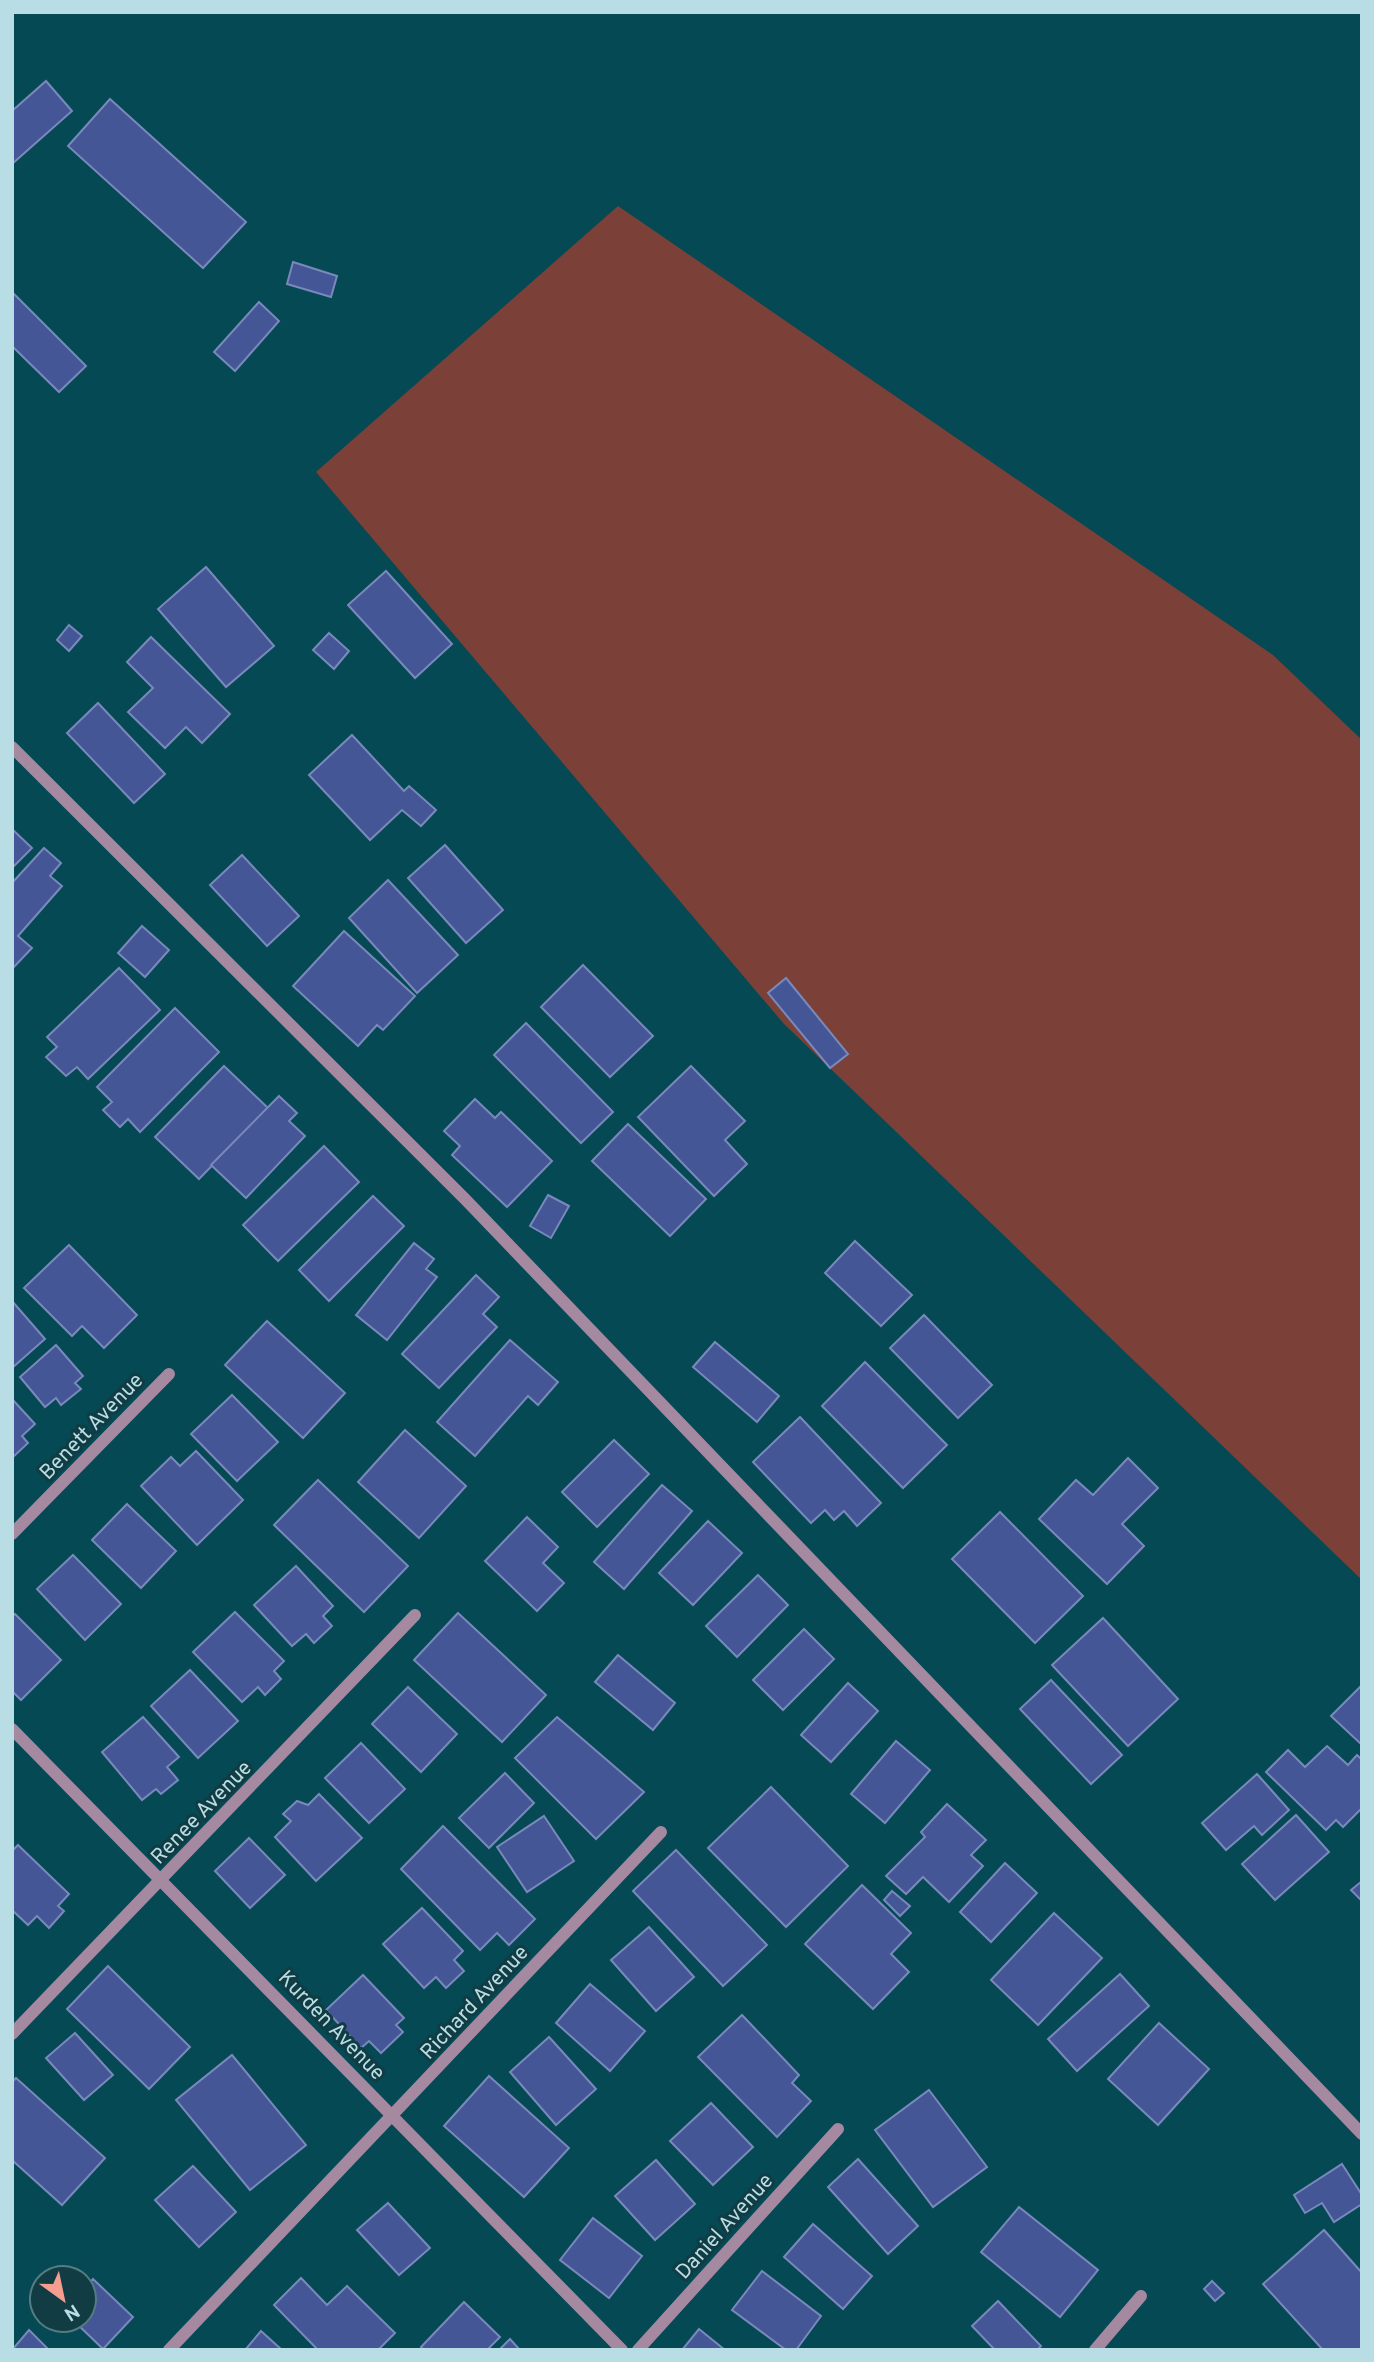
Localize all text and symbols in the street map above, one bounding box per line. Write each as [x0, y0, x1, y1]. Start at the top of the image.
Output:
street label: Benett Avenue [34, 1368, 150, 1486]
street label: Renee Avenue [146, 1755, 258, 1871]
street label: Richard Avenue [415, 1940, 535, 2066]
street label: Kurden Avenue [272, 1965, 390, 2087]
street label: Daniel Avenue [670, 2168, 780, 2286]
north arrow [28, 2264, 98, 2334]
text: N [59, 2298, 83, 2325]

